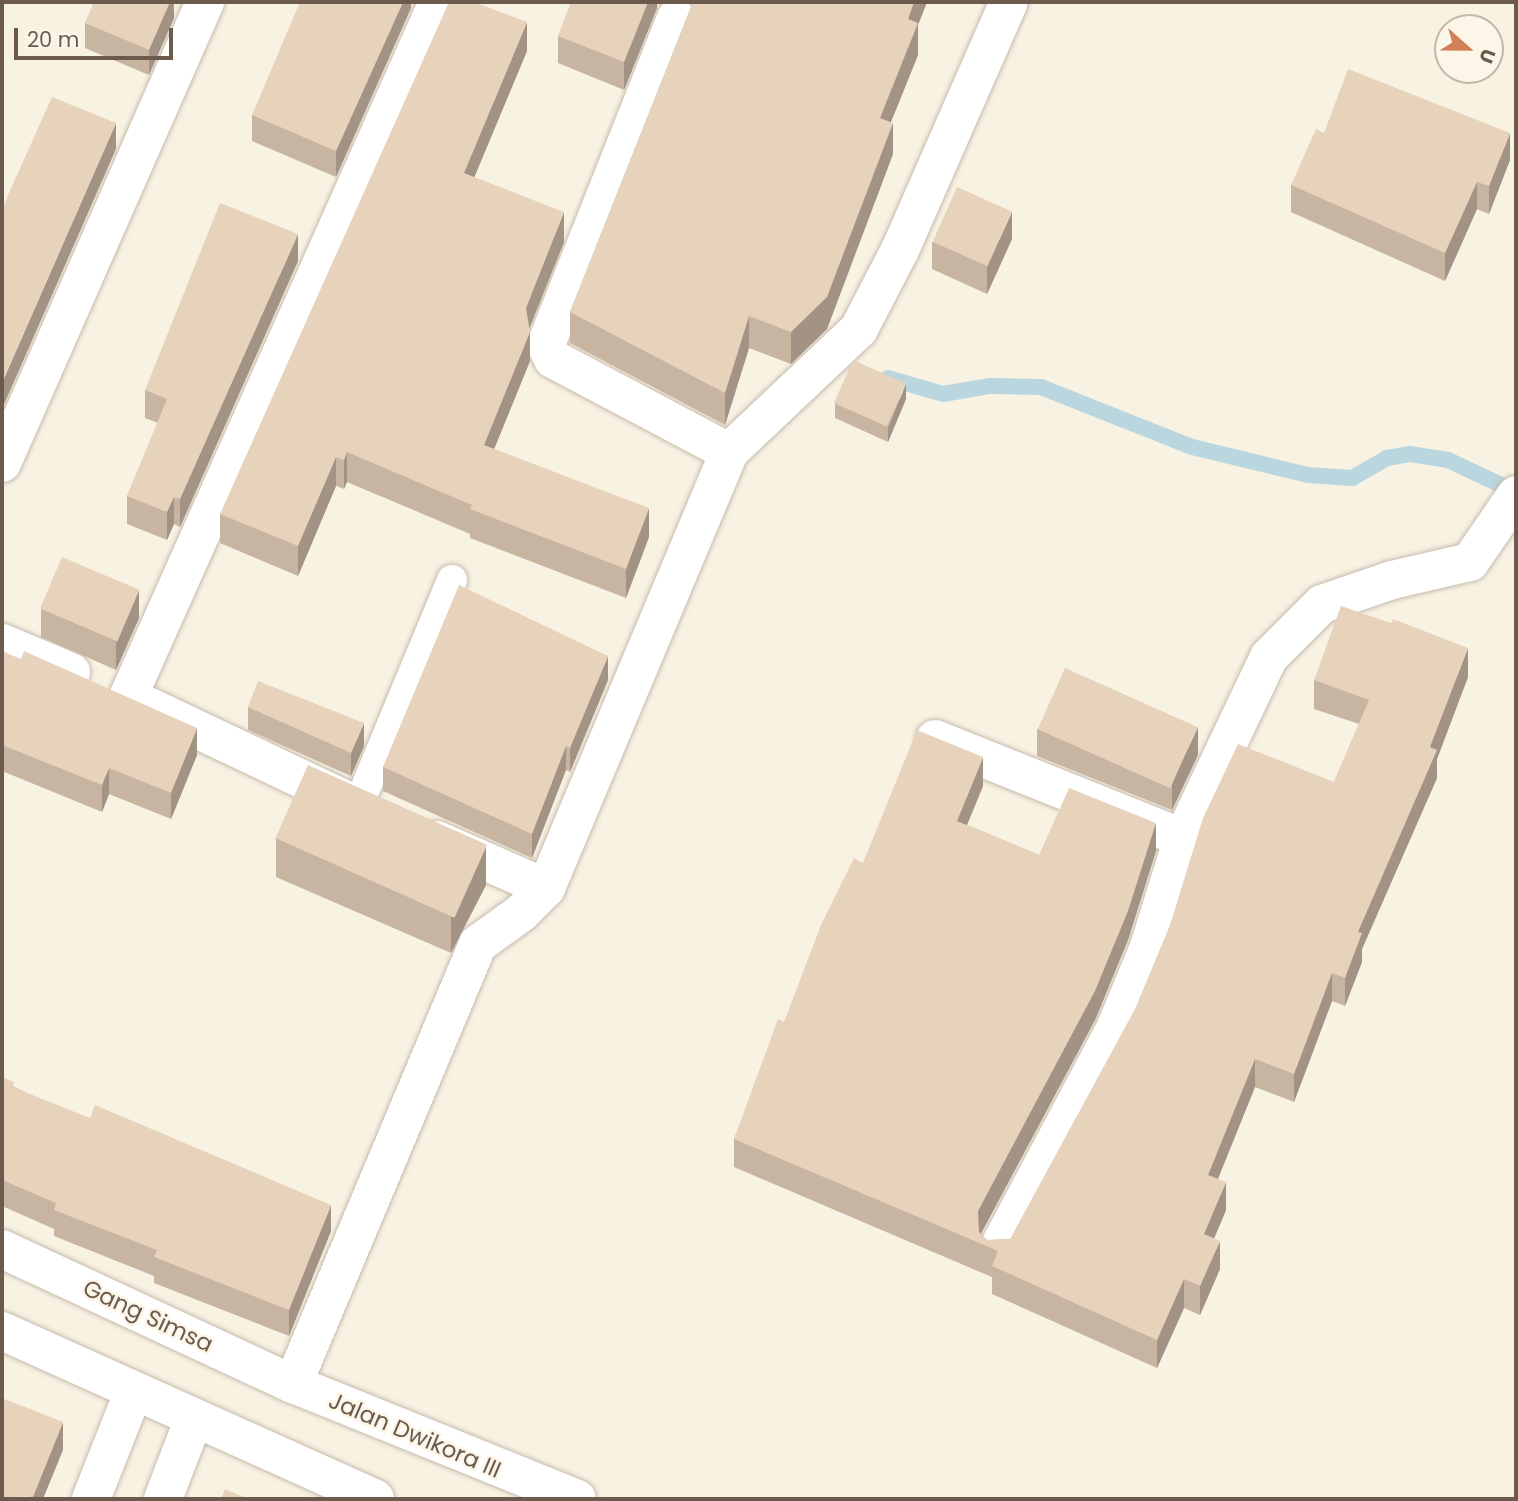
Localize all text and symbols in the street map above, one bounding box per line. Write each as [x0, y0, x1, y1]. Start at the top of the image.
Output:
scale bar [18, 14, 177, 58]
north arrow [1434, 14, 1504, 84]
text: 20 m [27, 25, 80, 54]
text: U [1472, 45, 1502, 67]
street label: Gang Simsa [79, 1274, 217, 1358]
street label: Jalan Dwikora III [325, 1386, 505, 1484]

